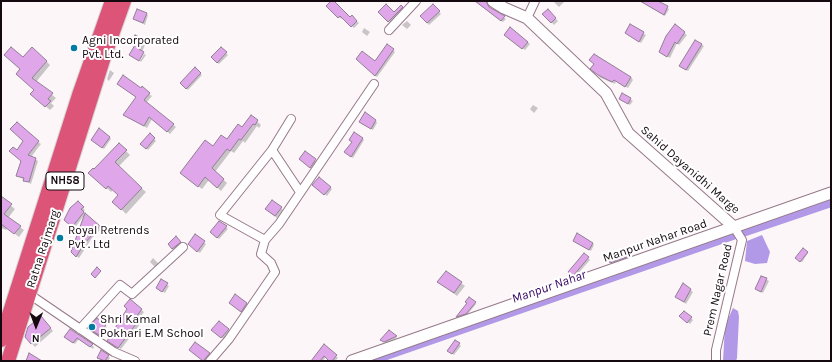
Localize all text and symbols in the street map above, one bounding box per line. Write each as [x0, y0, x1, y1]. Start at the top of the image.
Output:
place label: Agni Incorporated Pvt. Ltd. [82, 34, 179, 62]
marker: Agni Incorporated Pvt. Ltd. [69, 43, 79, 53]
street label: Sahid Dayanidhi Marge [637, 123, 743, 217]
road number: NH58 [46, 172, 84, 190]
street label: Ratna Rajmarg [24, 208, 62, 290]
street label: Manpur Nahar Road [601, 216, 709, 266]
place label: Royal Retrends Pvt . Ltd [68, 224, 149, 252]
marker: Royal Retrends Pvt . Ltd [55, 233, 65, 243]
street label: Prem Nagar Road [700, 242, 736, 338]
water label: Manpur Nahar [510, 267, 588, 307]
north arrow [16, 306, 56, 346]
place label: Shri Kamal Pokhari E.M School [100, 313, 204, 341]
marker: Shri Kamal Pokhari E.M School [87, 322, 97, 332]
text: N [32, 332, 40, 345]

